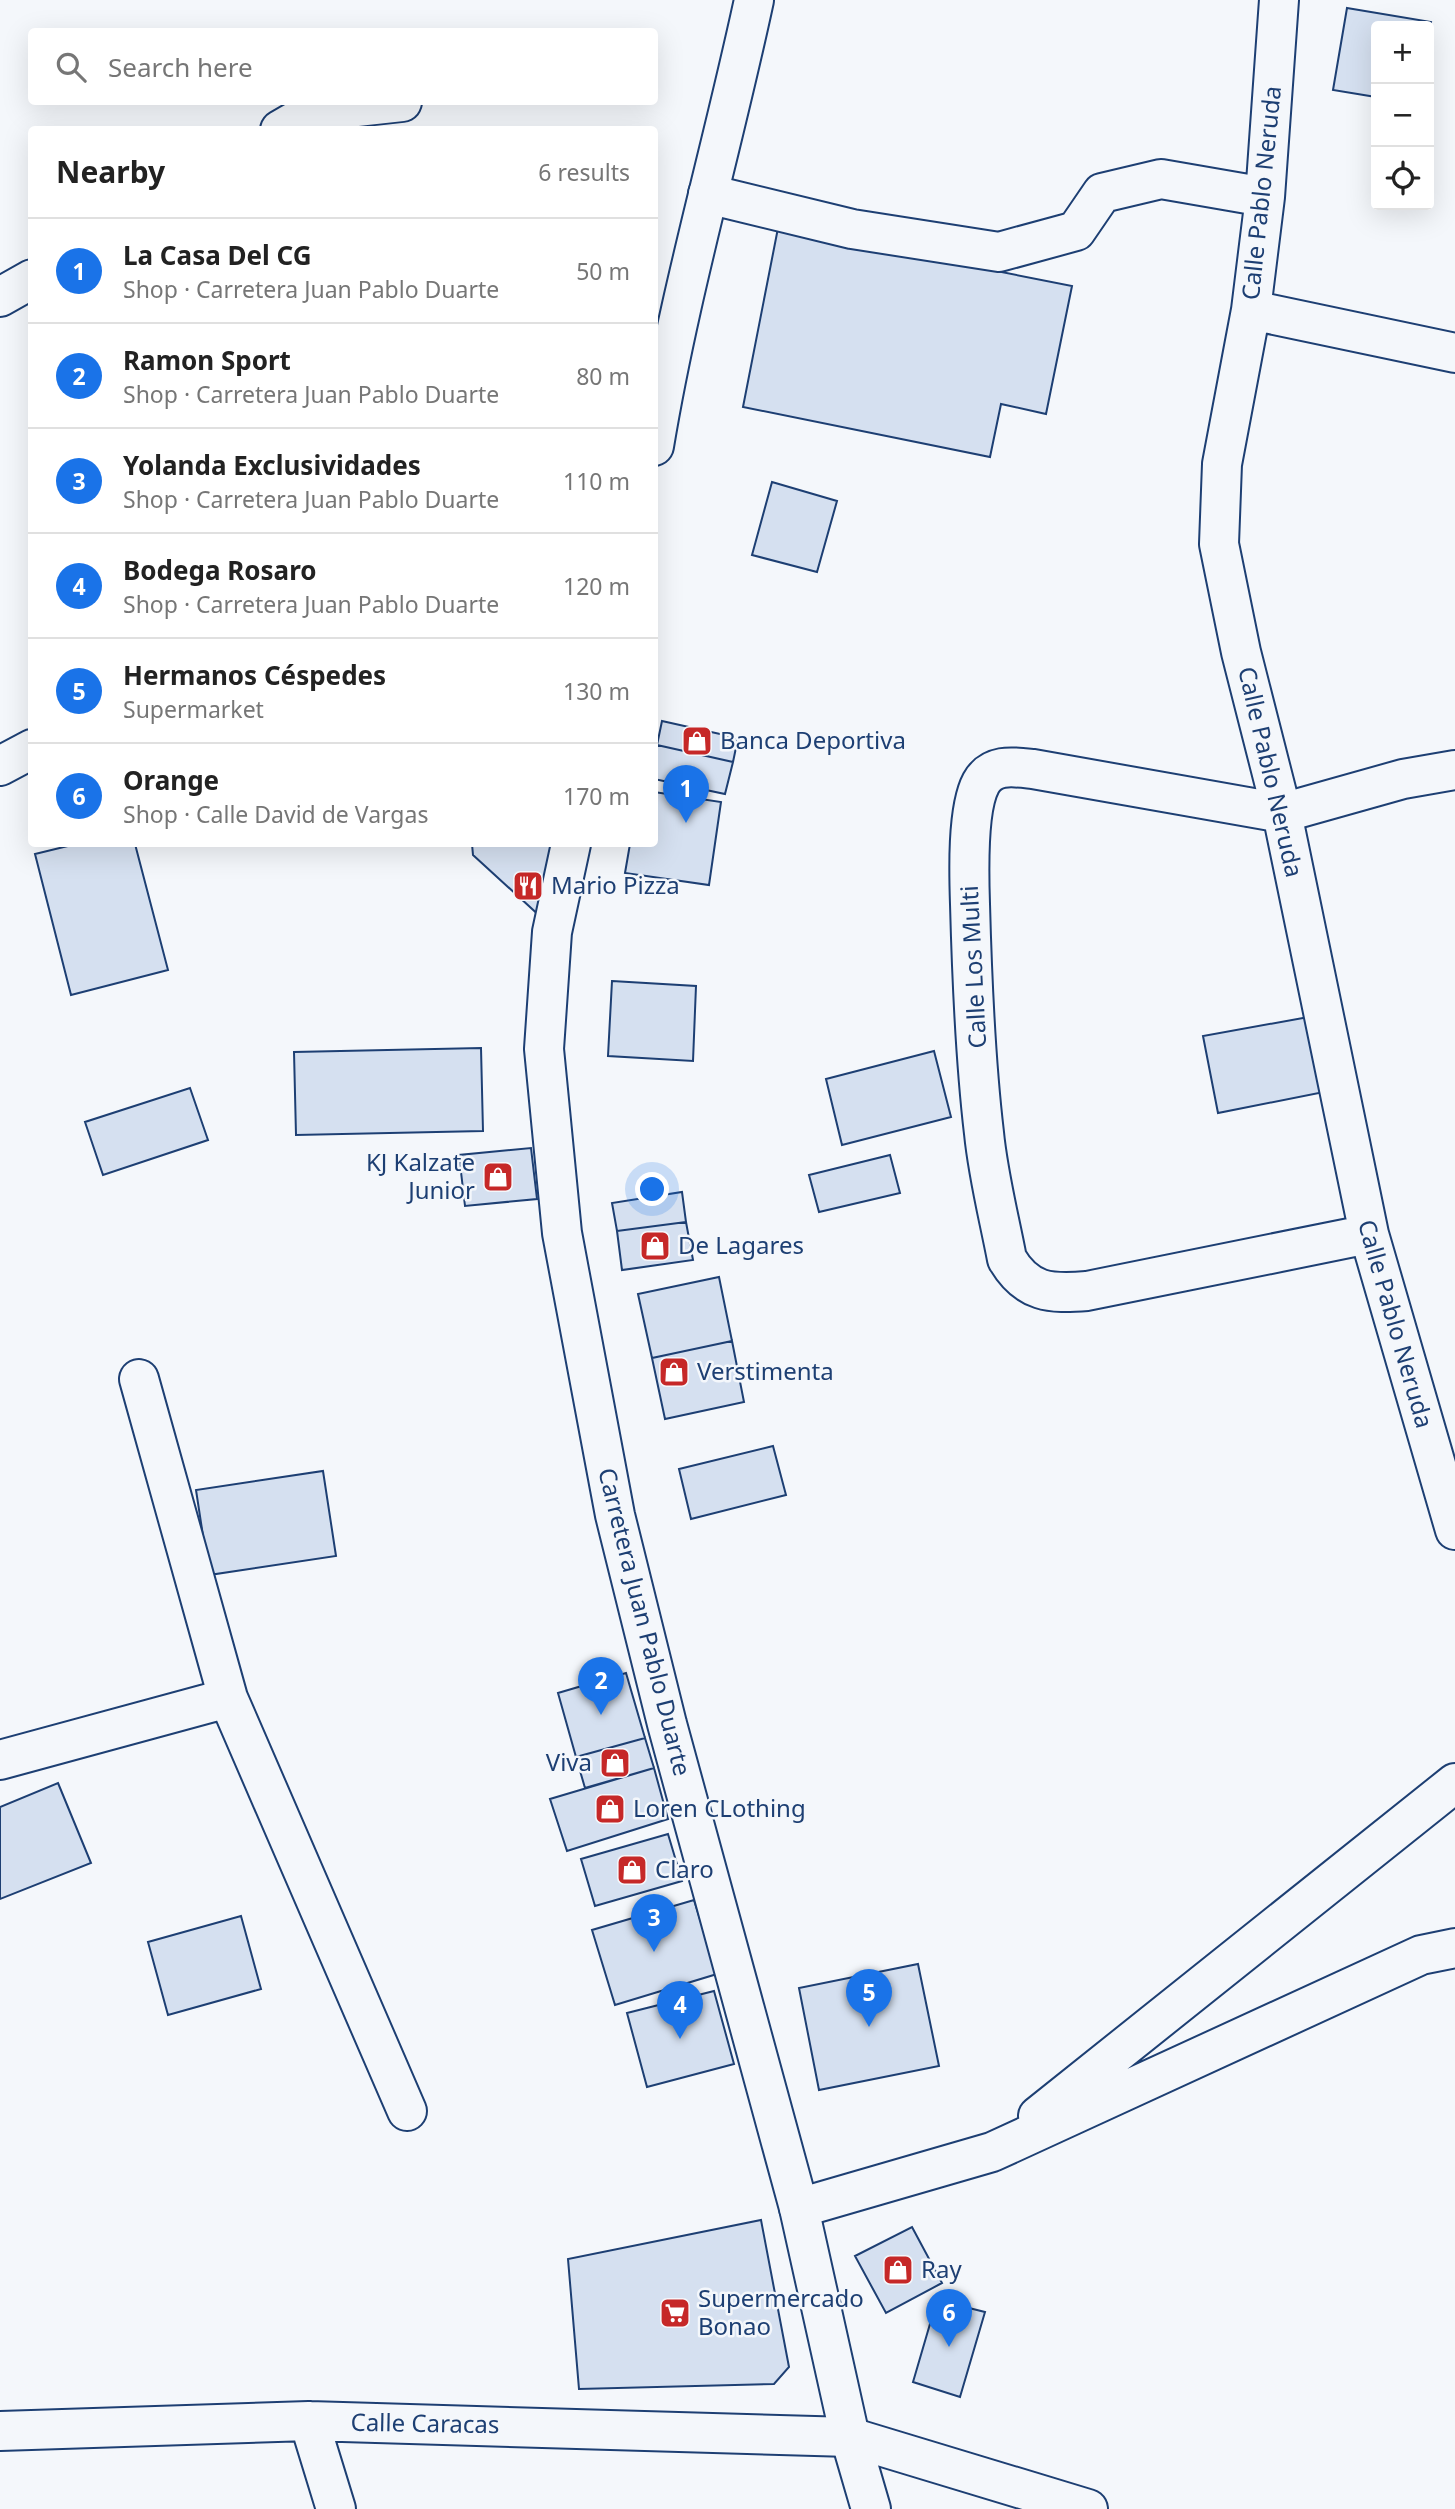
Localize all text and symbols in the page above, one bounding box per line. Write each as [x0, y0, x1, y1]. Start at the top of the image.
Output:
map controls [1371, 21, 1434, 210]
button: + [1371, 21, 1434, 84]
search box [28, 28, 658, 105]
icon: search [52, 48, 90, 86]
text: Search here [108, 49, 253, 85]
street label: Calle Pablo Neruda [1233, 84, 1288, 302]
button: − [1371, 84, 1434, 147]
button: locate [1371, 147, 1434, 210]
text: Nearby [56, 151, 165, 192]
text: 6 results [538, 156, 630, 188]
text: La Casa Del CG [123, 237, 312, 273]
text: 1 [72, 255, 86, 287]
text: 50 m [576, 255, 630, 287]
text: Shop · Carretera Juan Pablo Duarte [123, 273, 499, 305]
text: Ramon Sport [123, 342, 291, 378]
text: 2 [72, 360, 86, 392]
text: 80 m [576, 360, 630, 392]
text: Shop · Carretera Juan Pablo Duarte [123, 378, 499, 410]
text: Yolanda Exclusividades [123, 447, 421, 483]
text: 3 [72, 465, 86, 497]
text: 110 m [563, 465, 630, 497]
text: Shop · Carretera Juan Pablo Duarte [123, 483, 499, 515]
text: Bodega Rosaro [123, 552, 317, 588]
text: 4 [72, 570, 86, 602]
text: 120 m [563, 570, 630, 602]
text: Shop · Carretera Juan Pablo Duarte [123, 588, 499, 620]
text: Hermanos Céspedes [123, 657, 386, 693]
street label: Calle Pablo Neruda [1231, 663, 1312, 880]
text: 5 [72, 675, 86, 707]
text: 130 m [563, 675, 630, 707]
text: Supermarket [123, 693, 264, 725]
place label: Banca Deportiva [720, 723, 906, 756]
shop icon: Banca Deportiva [680, 724, 714, 758]
text: Orange [123, 762, 219, 798]
pin: 1 [663, 765, 709, 823]
text: 6 [72, 780, 86, 812]
text: 170 m [563, 780, 630, 812]
text: Shop · Calle David de Vargas [123, 798, 428, 830]
place label: Mario Pizza [551, 868, 680, 901]
restaurant icon: Mario Pizza [511, 869, 545, 903]
street label: Calle Los Multi [952, 885, 993, 1049]
place label: KJ Kalzate Junior [366, 1145, 475, 1206]
shop icon: KJ Kalzate Junior [481, 1160, 515, 1194]
your location [635, 1172, 669, 1206]
street label: Calle Pablo Neruda [1351, 1216, 1442, 1432]
place label: De Lagares [678, 1228, 804, 1261]
shop icon: De Lagares [638, 1229, 672, 1263]
place label: Verstimenta [697, 1354, 834, 1387]
shop icon: Verstimenta [657, 1355, 691, 1389]
street label: Carretera Juan Pablo Duarte [591, 1464, 700, 1779]
pin: 2 [578, 1657, 624, 1715]
place label: Viva [546, 1745, 592, 1778]
shop icon: Viva [598, 1746, 632, 1780]
place label: Loren CLothing [633, 1791, 806, 1824]
shop icon: Loren CLothing [593, 1792, 627, 1826]
place label: Claro [655, 1852, 714, 1885]
shop icon: Claro [615, 1853, 649, 1887]
pin: 3 [631, 1894, 677, 1952]
pin: 5 [846, 1969, 892, 2027]
pin: 4 [657, 1981, 703, 2039]
place label: Ray [921, 2252, 962, 2285]
shop icon: Ray [881, 2253, 915, 2287]
place label: Supermercado Bonao [698, 2281, 864, 2342]
pin: 6 [926, 2289, 972, 2347]
supermarket icon: Supermercado Bonao [658, 2296, 692, 2330]
street label: Calle Caracas [350, 2405, 500, 2440]

